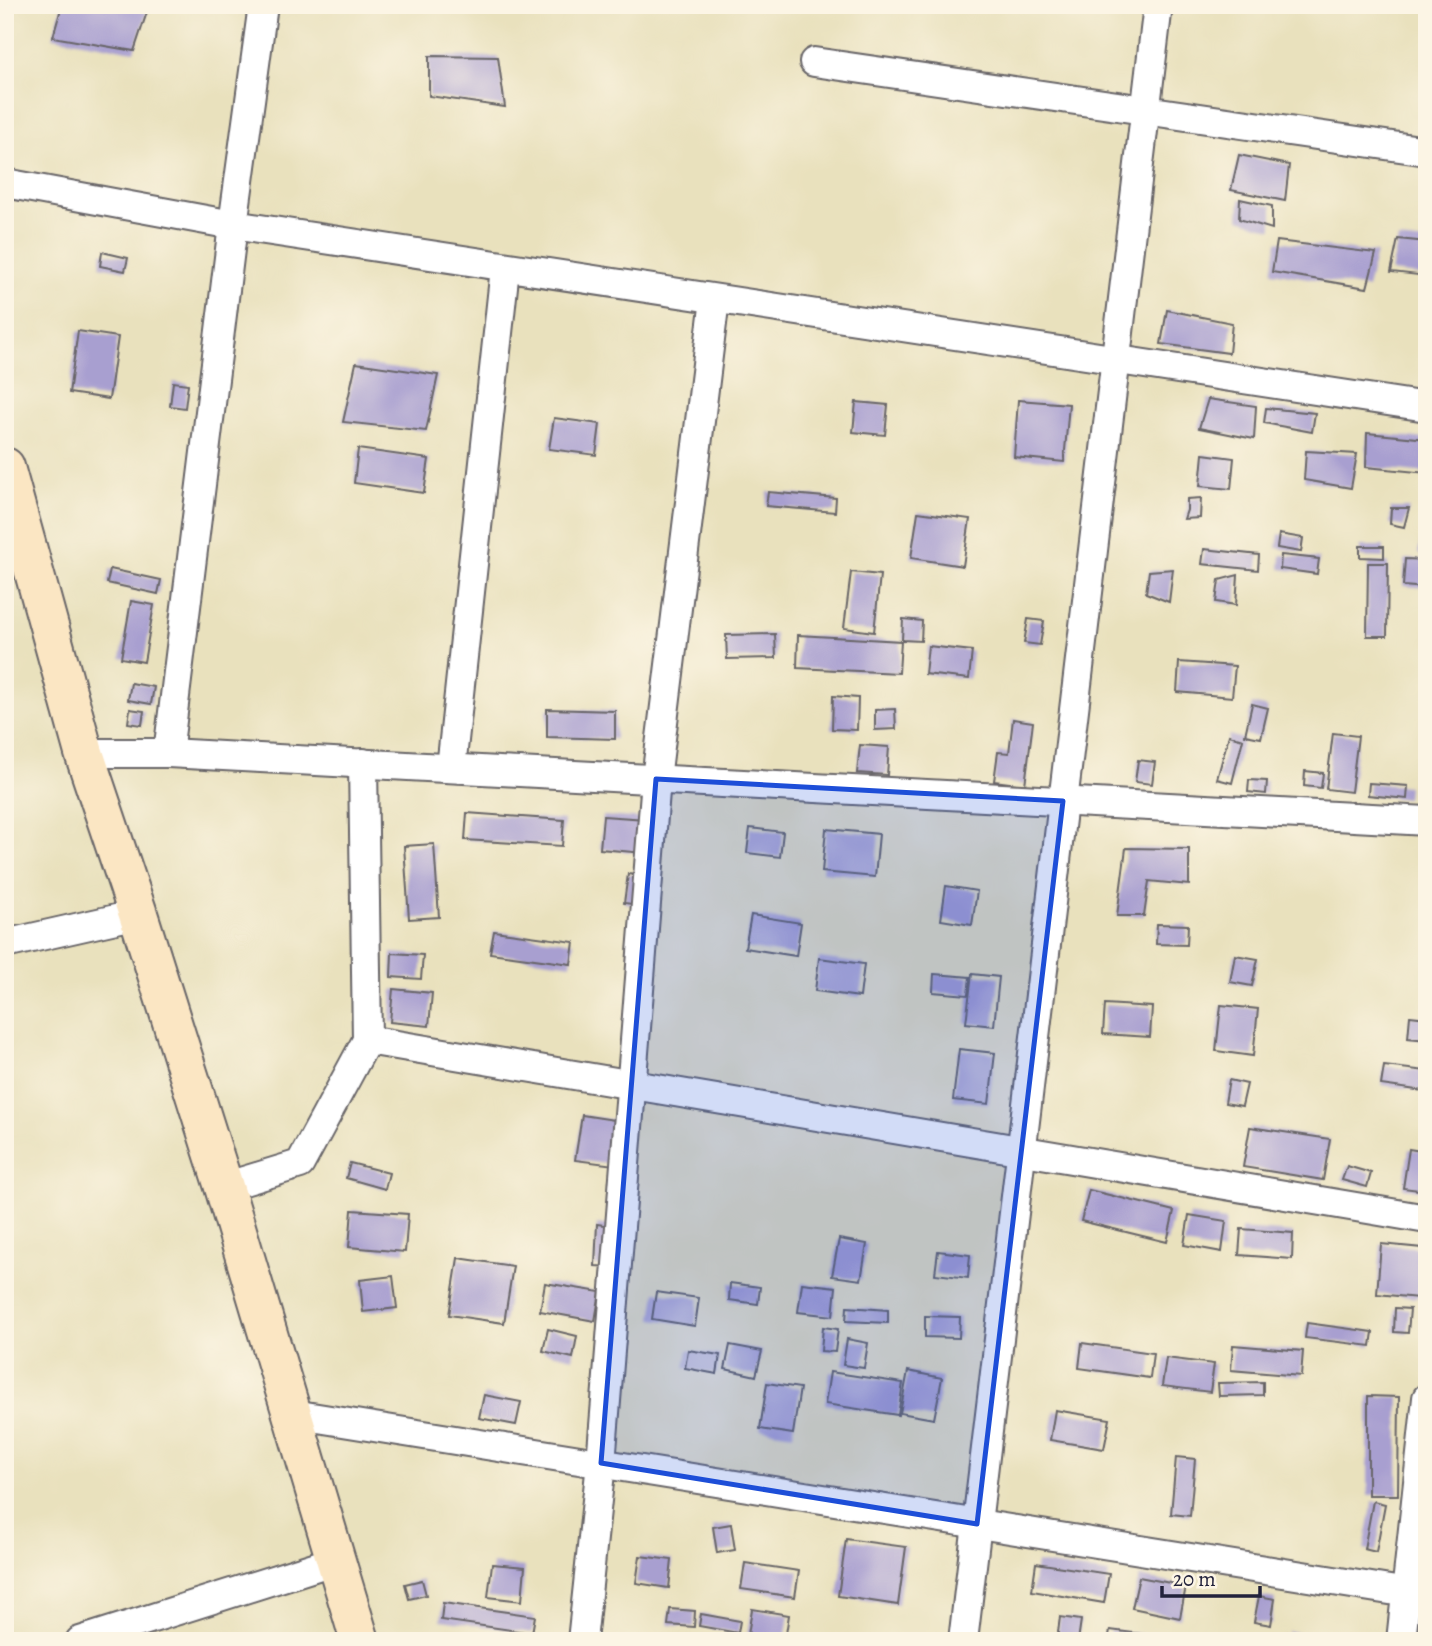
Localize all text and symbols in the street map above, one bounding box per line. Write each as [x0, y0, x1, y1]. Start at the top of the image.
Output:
scale bar [1162, 1555, 1260, 1599]
text: 20 m [1173, 1565, 1216, 1593]

